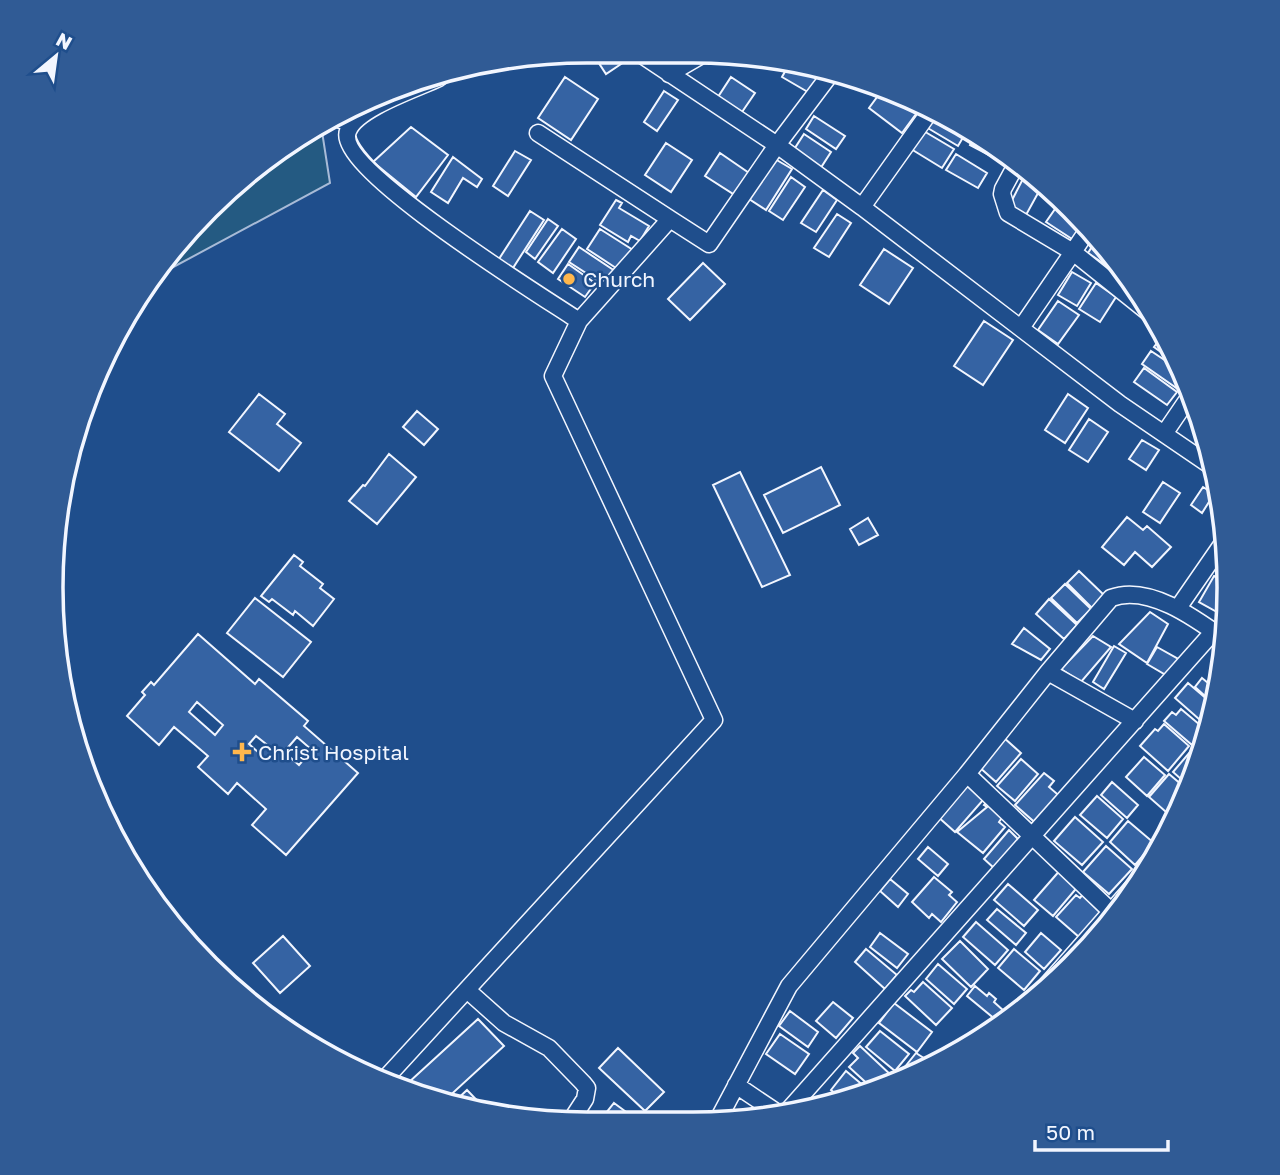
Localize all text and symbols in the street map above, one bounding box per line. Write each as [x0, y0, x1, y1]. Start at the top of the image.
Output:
north arrow [21, 21, 91, 91]
text: N [53, 27, 76, 54]
place label: Church [583, 266, 655, 292]
marker: Church [561, 271, 577, 287]
place label: Christ Hospital [258, 739, 409, 765]
marker: Christ Hospital [232, 742, 252, 762]
scale bar [1035, 1108, 1168, 1152]
text: 50 m [1046, 1119, 1095, 1145]

